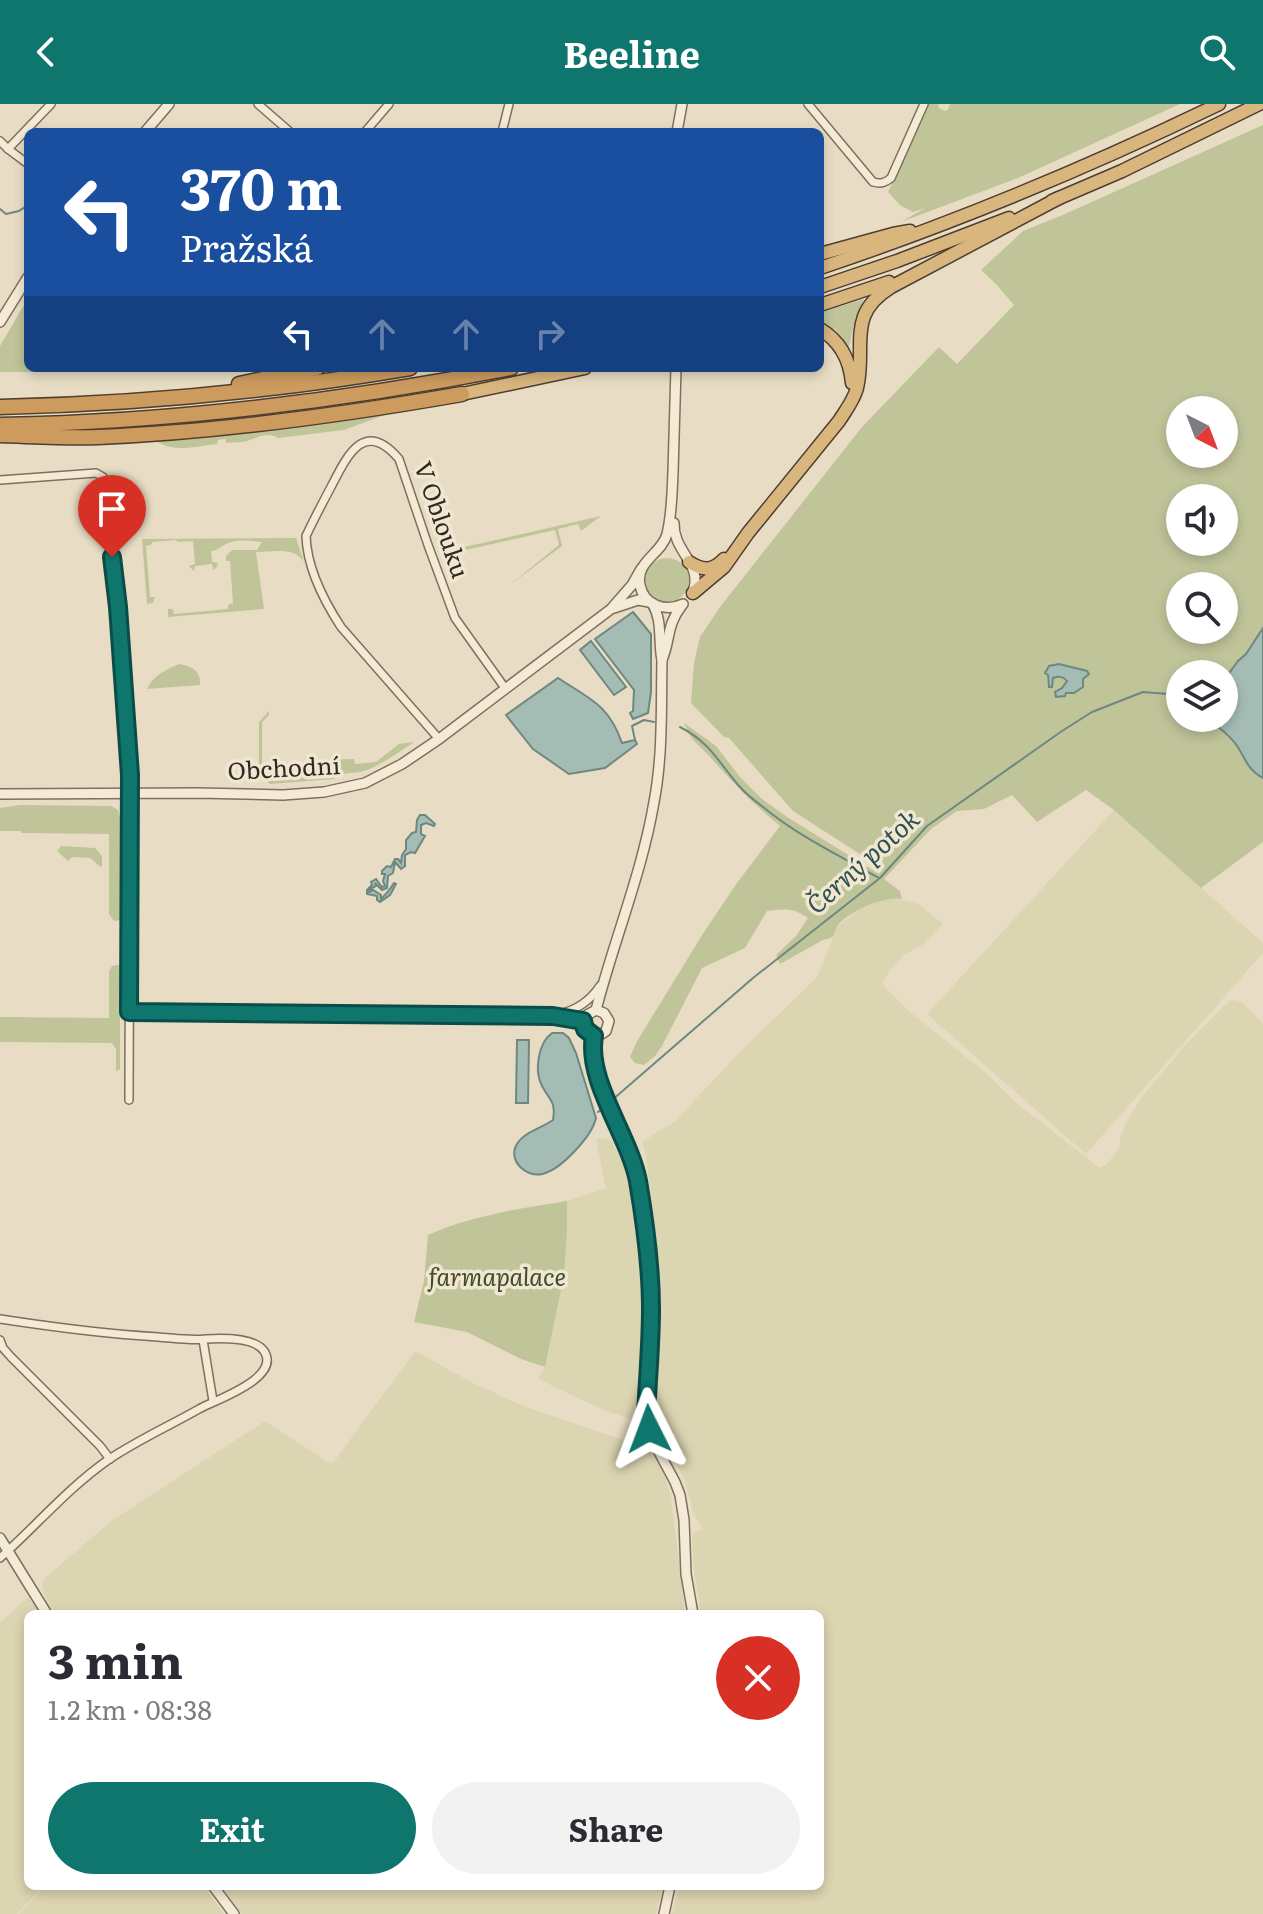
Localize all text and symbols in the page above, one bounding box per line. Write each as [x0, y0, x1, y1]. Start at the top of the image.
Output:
text: Beeline [563, 26, 700, 79]
icon: back [24, 30, 68, 74]
icon: search [1195, 30, 1239, 74]
text: 370 m [180, 144, 342, 227]
icon: left [48, 160, 152, 264]
text: Pražská [180, 220, 313, 273]
icon: left [276, 312, 320, 356]
icon: ahead [360, 312, 404, 356]
icon: ahead [444, 312, 488, 356]
icon: right [528, 312, 572, 356]
north arrow [1166, 396, 1238, 468]
map controls [1166, 396, 1238, 732]
street label: V Oblouku [407, 456, 480, 582]
pin [78, 475, 146, 557]
button: sound [1166, 484, 1238, 556]
icon: arrive [90, 487, 134, 531]
button: search [1166, 572, 1238, 644]
button: layers [1166, 660, 1238, 732]
street label: Obchodní [227, 746, 341, 787]
water label: Černý potok [796, 798, 927, 922]
park label: farmapalace [427, 1258, 566, 1293]
position arrow [607, 1387, 691, 1471]
text: 3 min [48, 1623, 183, 1694]
button: close [716, 1636, 800, 1720]
text: 1.2 km · 08:38 [48, 1689, 212, 1728]
button: Exit [48, 1782, 416, 1874]
button: Share [432, 1782, 800, 1874]

